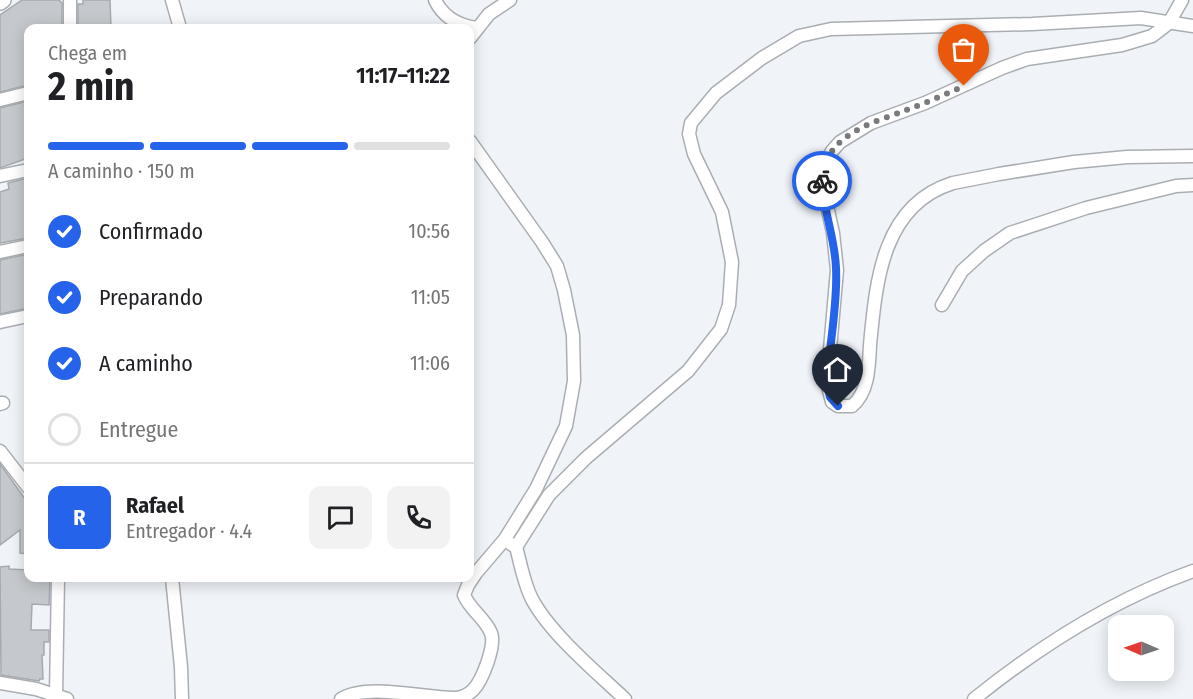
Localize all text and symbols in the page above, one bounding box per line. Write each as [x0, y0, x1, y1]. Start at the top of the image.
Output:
pin [938, 24, 989, 86]
icon: bag [947, 33, 980, 66]
text: Chega em [48, 41, 127, 65]
text: 11:17–11:22 [356, 62, 450, 89]
text: 2 min [48, 64, 134, 110]
courier [792, 151, 852, 211]
text: A caminho · 150 m [48, 159, 195, 183]
icon: bike [806, 165, 839, 198]
icon: check [48, 215, 81, 248]
text: Confirmado [99, 218, 203, 245]
text: 10:56 [408, 219, 450, 243]
icon: check [48, 281, 81, 314]
text: Preparando [99, 284, 203, 311]
text: 11:05 [411, 285, 450, 309]
pin [812, 344, 863, 406]
icon: check [48, 347, 81, 380]
text: A caminho [99, 350, 193, 377]
text: 11:06 [410, 351, 450, 375]
icon: home [821, 353, 854, 386]
text: Entregue [99, 416, 178, 443]
button: chat [309, 486, 372, 549]
button: phone [387, 486, 450, 549]
text: Rafael [126, 492, 184, 519]
text: R [73, 504, 86, 531]
text: Entregador · 4.4 [126, 519, 252, 543]
north arrow [1108, 615, 1174, 681]
map controls [1108, 615, 1174, 681]

